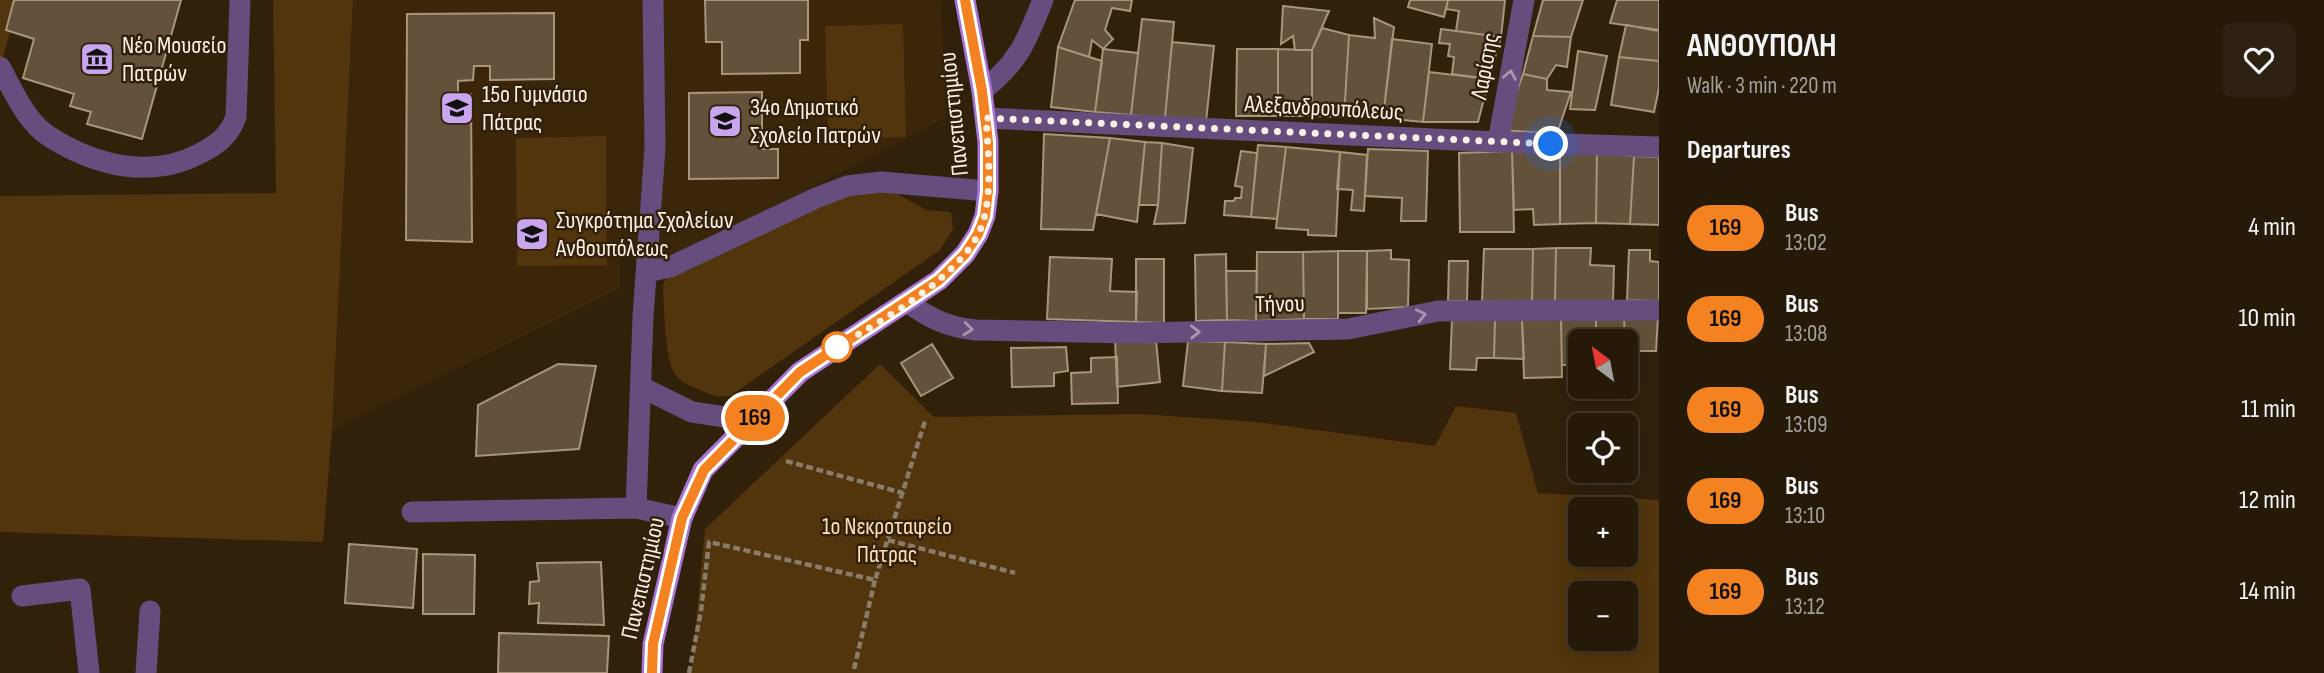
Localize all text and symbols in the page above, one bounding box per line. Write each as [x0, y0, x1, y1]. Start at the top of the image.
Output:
button: heart [2222, 23, 2296, 97]
text: ΑΝΘΟΥΠΟΛΗ [1687, 26, 1837, 66]
street label: Λαρίσης [1464, 30, 1506, 103]
place label: Νέο Μουσείο Πατρών [122, 31, 226, 88]
museum icon: Νέο Μουσείο Πατρών [78, 40, 116, 78]
street label: Πανεπιστημίου [933, 51, 975, 177]
one-way arrow [1502, 69, 1517, 81]
text: Walk · 3 min · 220 m [1687, 72, 1837, 100]
place label: 15ο Γυμνάσιο Πάτρας [482, 80, 588, 137]
school or university icon: 15ο Γυμνάσιο Πάτρας [438, 89, 476, 127]
street label: Αλεξανδρουπόλεως [1243, 89, 1404, 127]
place label: 34ο Δημοτικό Σχολείο Πατρών [750, 93, 881, 150]
school or university icon: 34ο Δημοτικό Σχολείο Πατρών [706, 102, 744, 140]
your location [1533, 126, 1568, 161]
text: Departures [1687, 135, 1791, 166]
text: Bus [1785, 198, 1819, 229]
place label: Συγκρότημα Σχολείων Ανθουπόλεως [555, 206, 733, 263]
text: 4 min [2248, 212, 2296, 243]
text: 169 [1709, 213, 1742, 242]
school or university icon: Συγκρότημα Σχολείων Ανθουπόλεως [513, 215, 551, 253]
text: 13:02 [1785, 229, 1827, 257]
street label: Τήνου [1255, 289, 1305, 319]
text: Bus [1785, 289, 1819, 320]
text: 10 min [2239, 303, 2296, 334]
text: 169 [1709, 304, 1742, 333]
one-way arrow [1415, 308, 1427, 323]
text: 13:08 [1785, 320, 1827, 348]
one-way arrow [963, 321, 974, 336]
one-way arrow [1190, 324, 1201, 339]
north arrow [1568, 329, 1638, 399]
map controls [1568, 329, 1638, 651]
unlabelled marker [822, 332, 852, 362]
text: Bus [1785, 380, 1819, 411]
text: 11 min [2241, 394, 2296, 425]
line badge: 169 [715, 395, 795, 441]
text: 169 [1709, 395, 1742, 424]
text: 169 [739, 403, 771, 432]
text: 13:09 [1785, 411, 1827, 439]
button: locate [1568, 413, 1638, 483]
text: Bus [1785, 471, 1819, 502]
text: 12 min [2239, 485, 2296, 516]
text: 169 [1709, 486, 1742, 515]
button: + [1568, 497, 1638, 567]
text: 13:10 [1785, 502, 1825, 530]
park label: 1o Νεκροταφείο Πάτρας [822, 512, 952, 569]
street label: Πανεπιστημίου [615, 514, 671, 642]
text: Bus [1785, 562, 1819, 593]
text: 14 min [2239, 576, 2296, 607]
text: 169 [1709, 577, 1742, 606]
button: − [1568, 581, 1638, 651]
text: 13:12 [1785, 593, 1825, 621]

